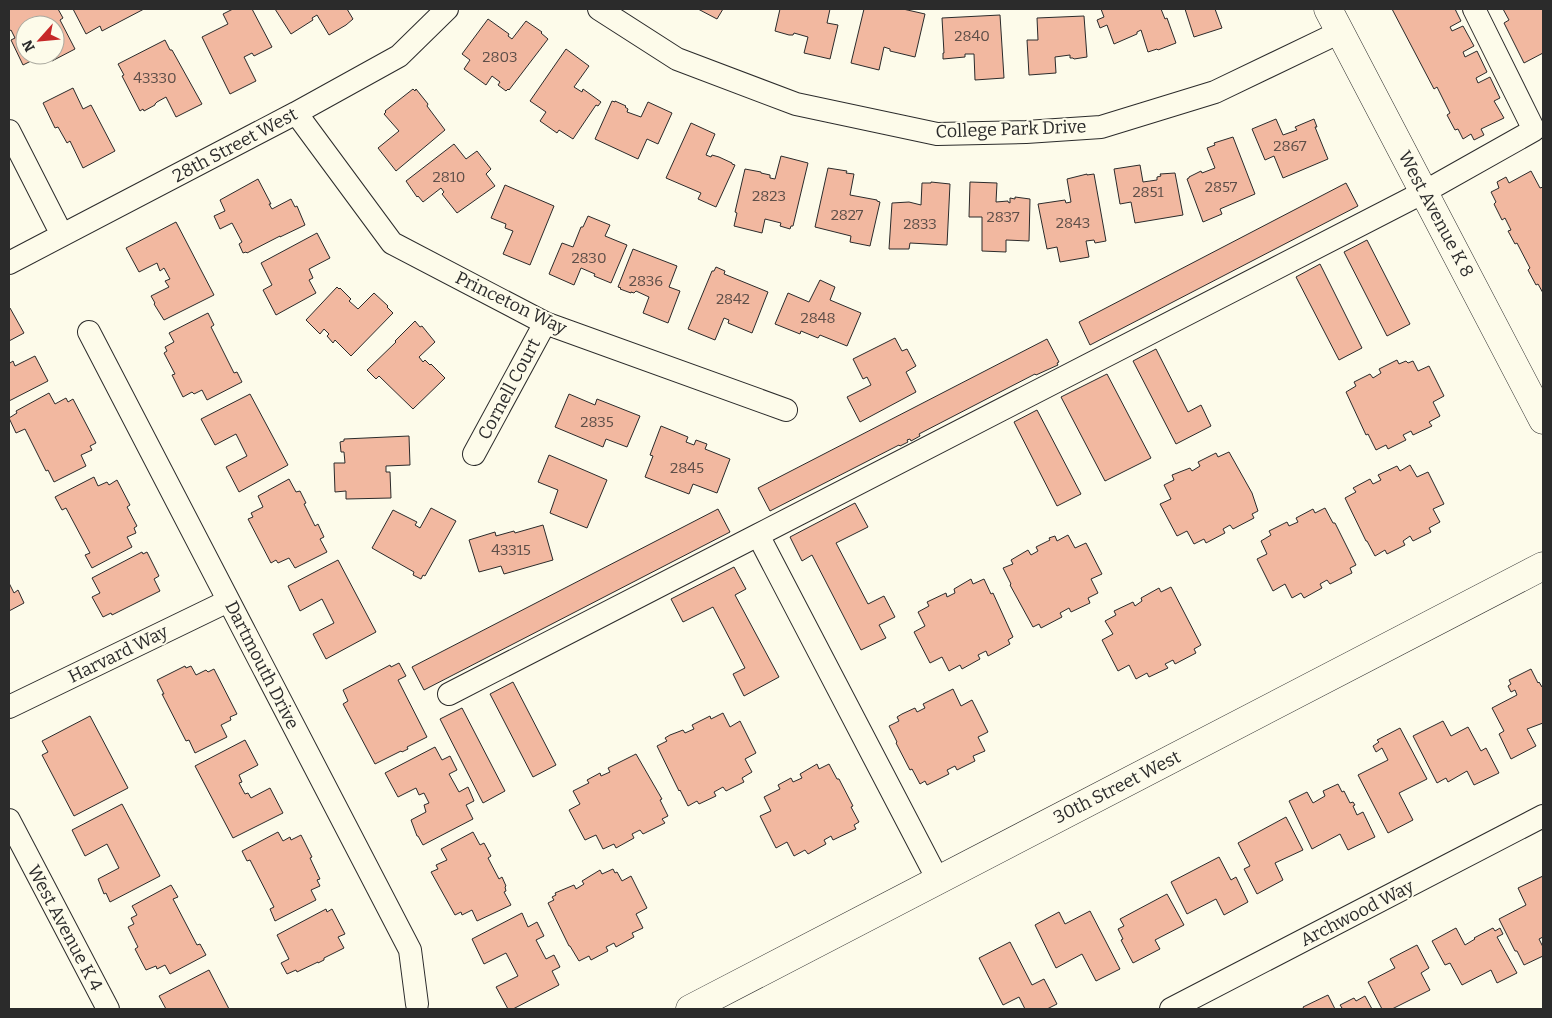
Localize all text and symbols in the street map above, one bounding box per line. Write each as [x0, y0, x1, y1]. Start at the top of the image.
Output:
north arrow [15, 15, 65, 65]
house number: 2840 [954, 27, 990, 45]
text: N [19, 37, 39, 54]
house number: 2803 [482, 48, 518, 66]
house number: 43330 [133, 69, 177, 87]
street label: 28th Street West [169, 103, 302, 187]
street label: College Park Drive [935, 115, 1087, 143]
house number: 2867 [1273, 137, 1307, 155]
street label: West Avenue K 8 [1393, 147, 1479, 281]
house number: 2810 [433, 168, 465, 186]
house number: 2857 [1205, 178, 1238, 196]
house number: 2851 [1132, 183, 1164, 201]
house number: 2823 [752, 187, 786, 205]
house number: 2827 [831, 206, 864, 224]
house number: 2837 [987, 208, 1020, 226]
house number: 2843 [1056, 214, 1090, 232]
house number: 2833 [903, 215, 937, 233]
house number: 2830 [571, 249, 607, 267]
street label: Princeton Way [452, 267, 571, 340]
house number: 2836 [629, 272, 663, 290]
house number: 2842 [716, 290, 750, 308]
house number: 2848 [801, 309, 835, 327]
street label: Cornell Court [473, 334, 545, 443]
house number: 2835 [580, 413, 614, 431]
house number: 2845 [670, 459, 704, 477]
house number: 43315 [491, 541, 531, 559]
street label: Dartmouth Drive [220, 597, 304, 733]
street label: Harvard Way [64, 620, 172, 688]
street label: 30th Street West [1050, 745, 1185, 828]
street label: West Avenue K 4 [23, 861, 108, 995]
street label: Archwood Way [1297, 875, 1418, 951]

